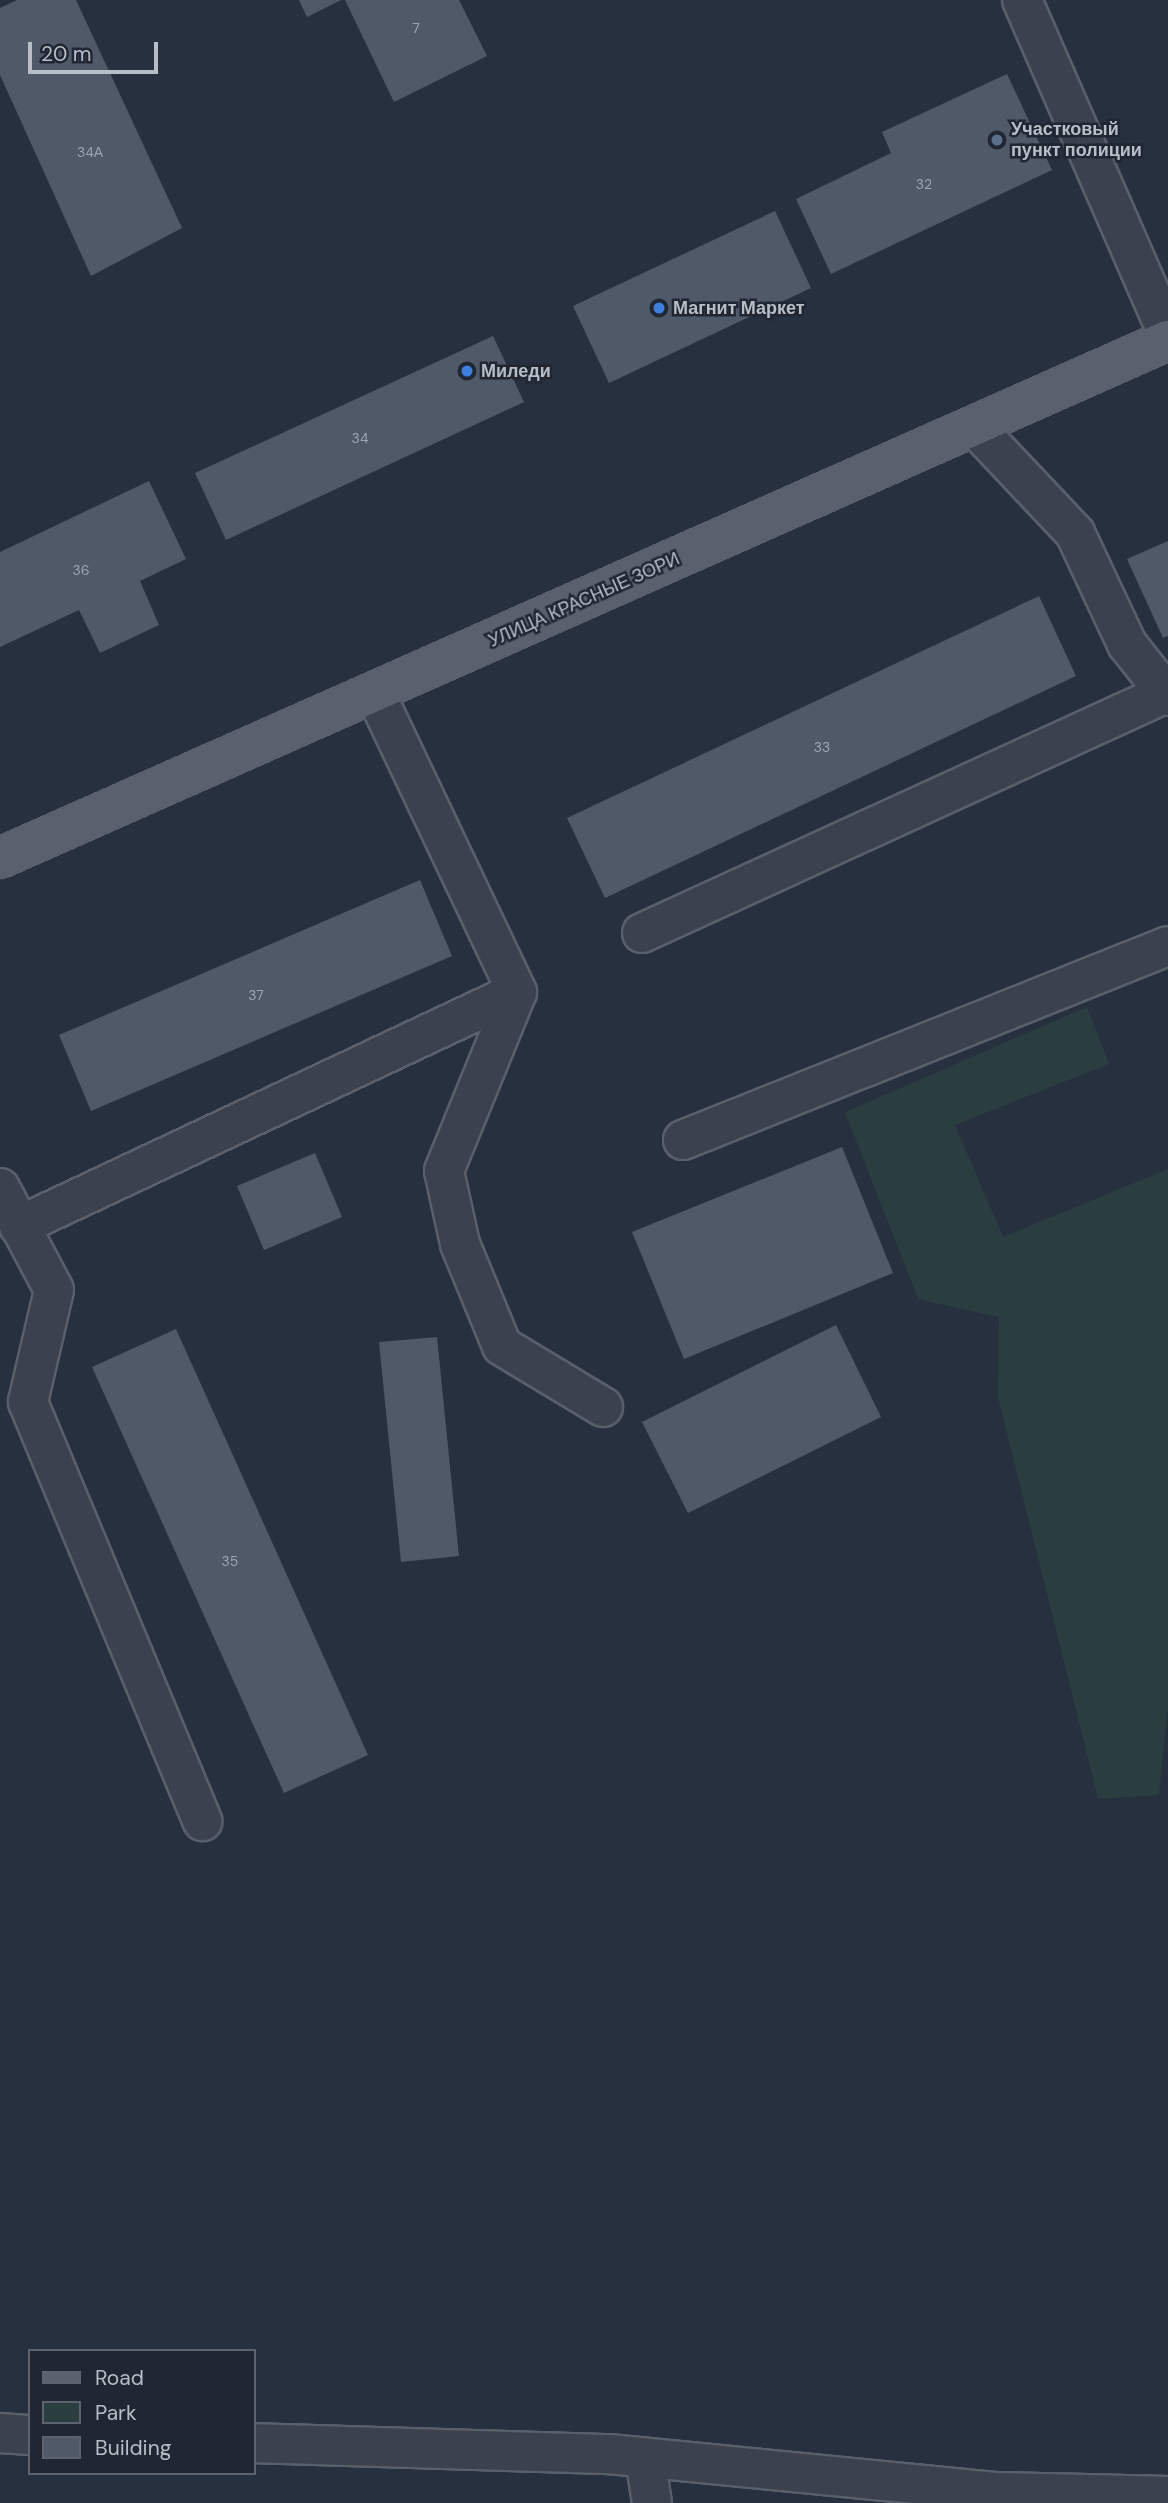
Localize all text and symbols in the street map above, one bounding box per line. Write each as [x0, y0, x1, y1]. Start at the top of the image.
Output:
house number: 7 [412, 20, 420, 36]
scale bar [32, 28, 161, 72]
text: 20 m [41, 40, 92, 68]
place label: Участковый пункт полиции [1011, 119, 1142, 162]
marker: Участковый пункт полиции [989, 132, 1005, 148]
house number: 34А [77, 144, 103, 160]
house number: 32 [916, 176, 932, 192]
place label: Магнит Маркет [673, 297, 805, 319]
marker: Магнит Маркет [651, 300, 667, 316]
place label: Миледи [481, 360, 551, 382]
marker: Миледи [459, 363, 475, 379]
house number: 34 [352, 430, 368, 446]
street label: УЛИЦА КРАСНЫЕ ЗОРИ [485, 548, 683, 652]
house number: 36 [72, 562, 90, 578]
house number: 33 [814, 739, 830, 755]
house number: 37 [248, 987, 264, 1003]
house number: 35 [222, 1553, 238, 1569]
legend [28, 2349, 256, 2475]
text: Road [95, 2364, 144, 2392]
text: Park [95, 2399, 136, 2427]
text: Building [95, 2434, 171, 2462]

